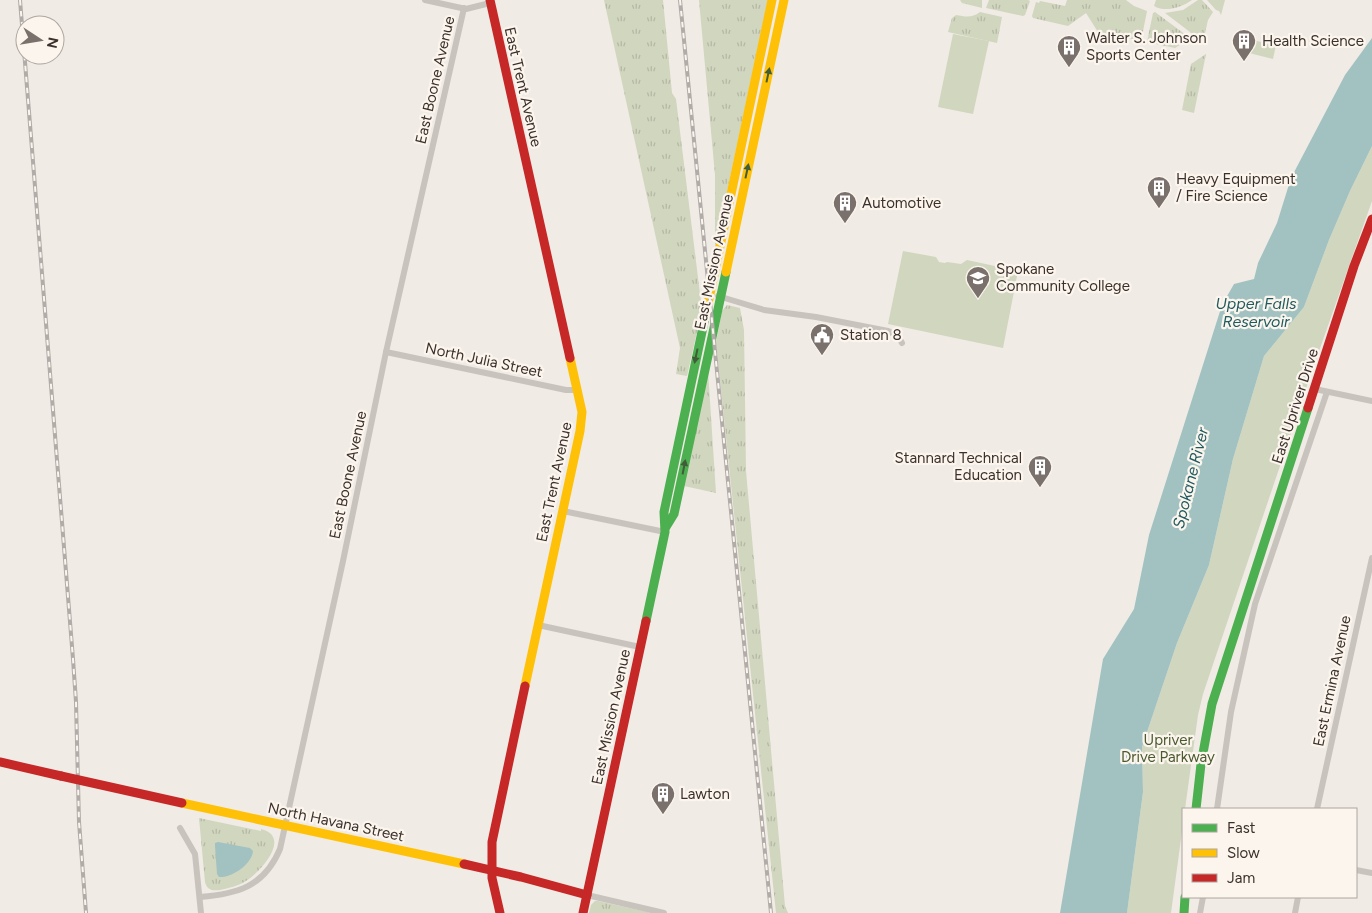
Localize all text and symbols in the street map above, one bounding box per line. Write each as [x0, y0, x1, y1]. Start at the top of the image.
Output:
street label: East Boone Avenue [412, 14, 458, 146]
north arrow [15, 15, 65, 65]
street label: East Trent Avenue [500, 25, 546, 149]
building icon: Health Science [1231, 28, 1257, 62]
place label: Walter S. Johnson Sports Center [1086, 29, 1207, 64]
place label: Health Science [1262, 32, 1364, 50]
building icon: Walter S. Johnson Sports Center [1056, 34, 1082, 68]
text: N [43, 36, 62, 50]
one-way arrow [764, 67, 772, 82]
one-way arrow [744, 162, 752, 178]
place label: Heavy Equipment / Fire Science [1176, 170, 1296, 205]
building icon: Heavy Equipment / Fire Science [1146, 175, 1172, 209]
building icon: Automotive [832, 190, 858, 224]
street label: East Mission Avenue [691, 193, 737, 331]
place label: Automotive [862, 194, 941, 212]
place label: Spokane Community College [996, 260, 1130, 295]
school or university icon: Spokane Community College [965, 265, 991, 299]
water label: Upper Falls Reservoir [1216, 294, 1297, 331]
public building icon: Station 8 [809, 322, 835, 356]
place label: Station 8 [840, 326, 902, 344]
street label: North Julia Street [424, 339, 545, 381]
street label: East Upriver Drive [1268, 346, 1322, 466]
one-way arrow [692, 348, 700, 364]
street label: East Boone Avenue [326, 409, 370, 541]
street label: East Trent Avenue [532, 420, 576, 544]
water label: Spokane River [1169, 425, 1212, 531]
place label: Stannard Technical Education [895, 449, 1022, 484]
building icon: Stannard Technical Education [1027, 454, 1053, 488]
one-way arrow [680, 458, 688, 474]
street label: East Ermina Avenue [1309, 614, 1355, 748]
street label: East Mission Avenue [588, 648, 634, 786]
park label: Upriver Drive Parkway [1121, 731, 1215, 766]
building icon: Lawton [650, 781, 676, 815]
place label: Lawton [680, 785, 730, 803]
street label: North Havana Street [266, 799, 406, 845]
legend [1182, 808, 1357, 898]
text: Fast [1227, 819, 1256, 837]
text: Slow [1227, 844, 1260, 862]
text: Jam [1227, 869, 1255, 887]

